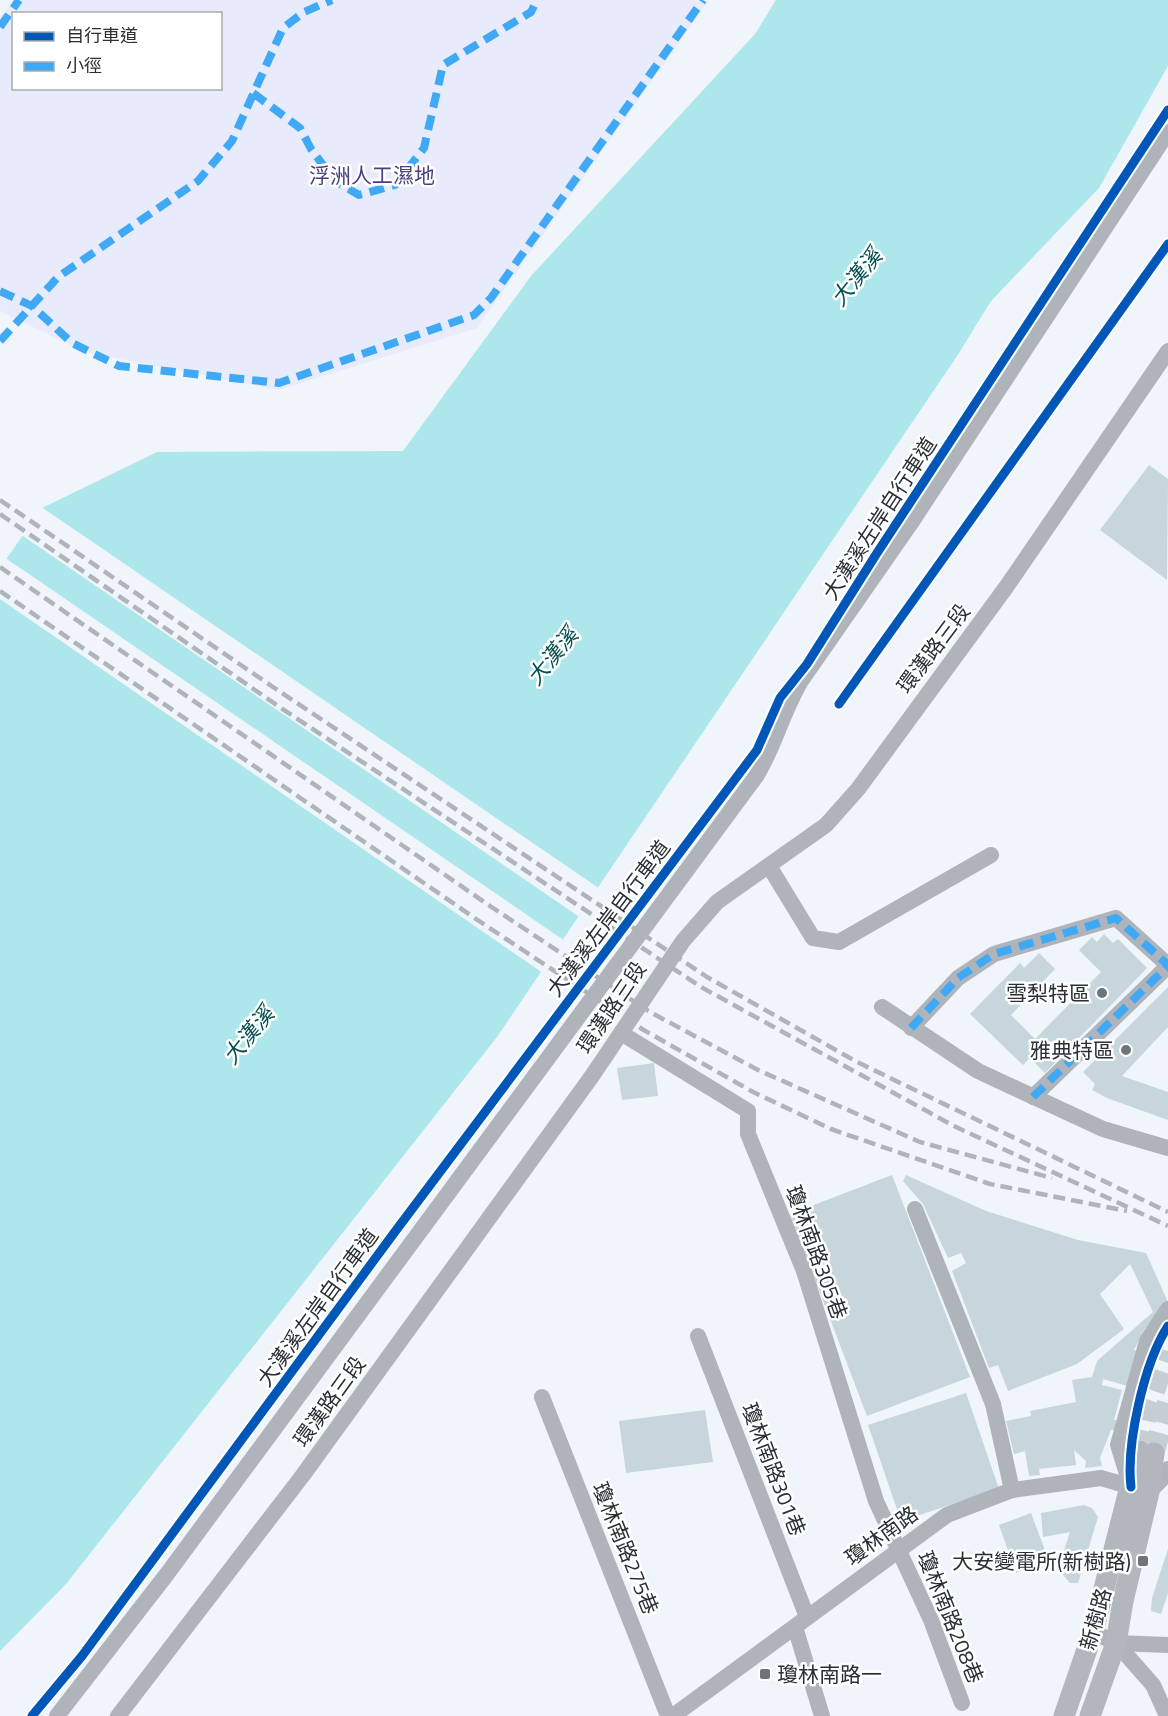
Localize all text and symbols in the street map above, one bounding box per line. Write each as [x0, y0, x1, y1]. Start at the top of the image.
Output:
legend [12, 12, 222, 90]
text: 自行車道 [66, 22, 138, 49]
text: 小徑 [66, 52, 102, 79]
park label: 浮洲人工濕地 [309, 159, 435, 191]
water label: 大漢溪 [822, 238, 892, 313]
street label: 大漢溪左岸自行車道 [814, 430, 944, 606]
street label: 環漢路三段 [889, 596, 977, 700]
water label: 大漢溪 [518, 617, 588, 692]
street label: 大漢溪左岸自行車道 [538, 833, 678, 1003]
street label: 環漢路三段 [568, 955, 654, 1059]
place label: 雪梨特區 [1006, 977, 1090, 1009]
marker: 雪梨特區 [1095, 986, 1109, 1000]
water label: 大漢溪 [214, 996, 284, 1071]
place label: 雅典特區 [1030, 1034, 1114, 1066]
marker: 雅典特區 [1119, 1043, 1133, 1057]
street label: 瓊林南路305巷 [778, 1181, 856, 1323]
street label: 大漢溪左岸自行車道 [249, 1221, 385, 1393]
street label: 環漢路三段 [285, 1349, 373, 1453]
street label: 瓊林南路301巷 [734, 1398, 814, 1540]
street label: 瓊林南路275巷 [585, 1477, 667, 1619]
street label: 瓊林南路 [838, 1497, 924, 1573]
place label: 大安變電所(新樹路) [952, 1545, 1131, 1577]
street label: 瓊林南路208巷 [910, 1546, 992, 1688]
marker: 大安變電所(新樹路) [1136, 1554, 1150, 1568]
street label: 新樹路 [1071, 1584, 1119, 1654]
place label: 瓊林南路一 [777, 1658, 882, 1690]
marker: 瓊林南路一 [758, 1667, 772, 1681]

